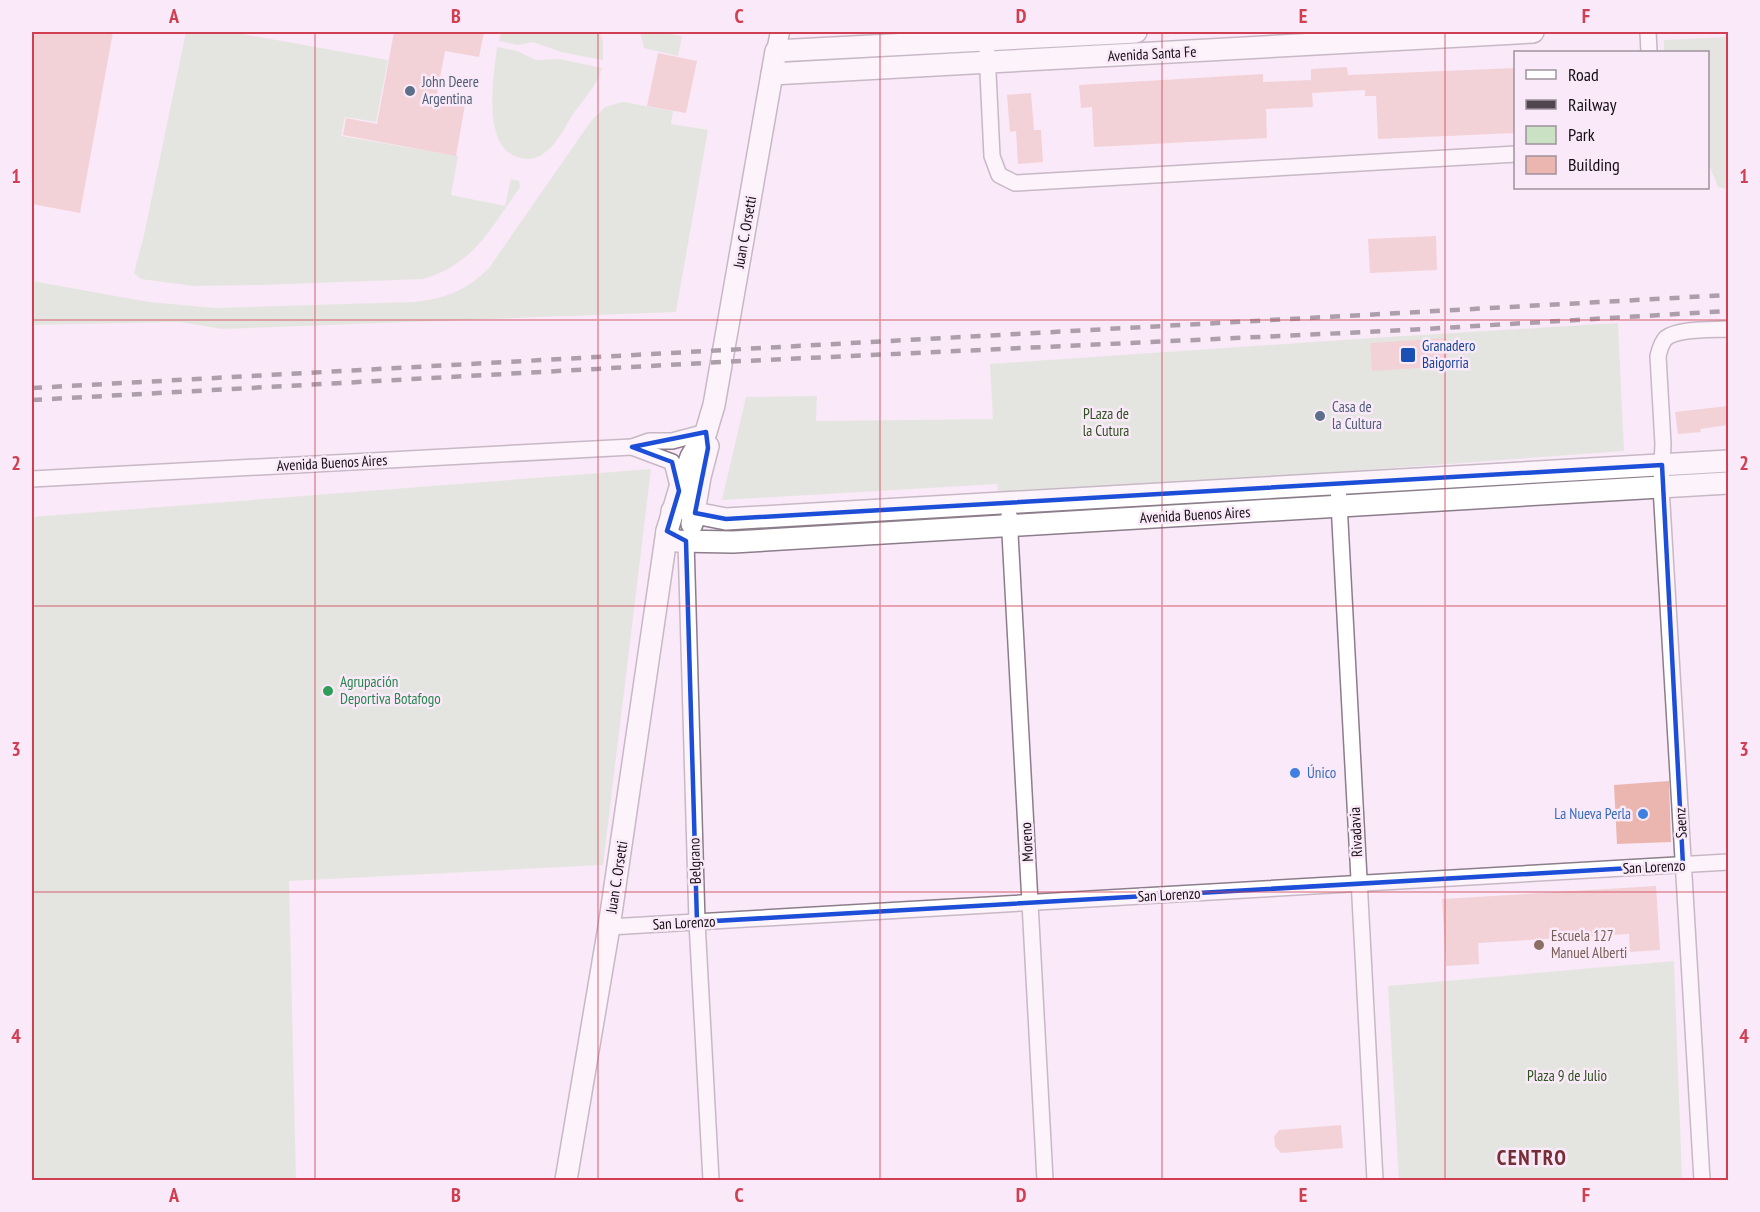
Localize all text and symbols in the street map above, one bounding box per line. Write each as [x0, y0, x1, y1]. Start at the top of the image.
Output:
text: A [168, 3, 180, 29]
text: B [451, 3, 461, 29]
text: C [734, 3, 744, 29]
text: D [1016, 3, 1027, 29]
text: E [1299, 3, 1307, 29]
text: F [1582, 3, 1590, 29]
street label: Avenida Santa Fe [1107, 42, 1197, 65]
legend [1514, 51, 1709, 189]
text: Road [1568, 63, 1599, 86]
place label: John Deere Argentina [421, 72, 479, 108]
marker: John Deere Argentina [403, 84, 417, 98]
text: Railway [1568, 93, 1617, 116]
text: Park [1568, 123, 1595, 146]
text: Building [1568, 153, 1620, 176]
text: 1 [11, 163, 21, 189]
text: 1 [1739, 163, 1749, 189]
street label: Juan C. Orsetti [729, 194, 760, 270]
place label: Granadero Baigorria [1422, 336, 1475, 372]
marker: Granadero Baigorria [1399, 346, 1417, 364]
place label: Casa de la Cultura [1332, 397, 1382, 433]
park label: PLaza de la Cutura [1083, 404, 1129, 440]
marker: Casa de la Cultura [1313, 409, 1327, 423]
text: 2 [11, 450, 21, 476]
street label: Avenida Buenos Aires [276, 450, 388, 475]
text: 2 [1739, 450, 1749, 476]
street label: Avenida Buenos Aires [1139, 502, 1251, 527]
place label: Agrupación Deportiva Botafogo [340, 672, 441, 708]
marker: Agrupación Deportiva Botafogo [321, 684, 335, 698]
text: 3 [11, 736, 21, 762]
text: 3 [1739, 736, 1749, 762]
place label: Único [1307, 763, 1336, 782]
marker: Único [1288, 766, 1302, 780]
place label: La Nueva Perla [1554, 804, 1631, 823]
street label: Rivadavia [1345, 807, 1366, 857]
marker: La Nueva Perla [1636, 807, 1650, 821]
street label: Saenz [1670, 807, 1691, 839]
street label: Moreno [1016, 822, 1037, 862]
street label: Belgrano [684, 837, 705, 885]
street label: Juan C. Orsetti [601, 840, 632, 915]
street label: San Lorenzo [1622, 855, 1686, 878]
street label: San Lorenzo [1137, 883, 1201, 906]
street label: San Lorenzo [652, 911, 716, 934]
place label: Escuela 127 Manuel Alberti [1551, 926, 1627, 962]
marker: Escuela 127 Manuel Alberti [1532, 938, 1546, 952]
text: 4 [11, 1023, 21, 1049]
text: 4 [1739, 1023, 1749, 1049]
park label: Plaza 9 de Julio [1527, 1066, 1607, 1085]
district label: CENTRO [1497, 1144, 1567, 1171]
text: A [168, 1182, 180, 1208]
text: B [451, 1182, 461, 1208]
text: C [734, 1182, 744, 1208]
text: D [1016, 1182, 1027, 1208]
text: E [1299, 1182, 1307, 1208]
text: F [1582, 1182, 1590, 1208]

